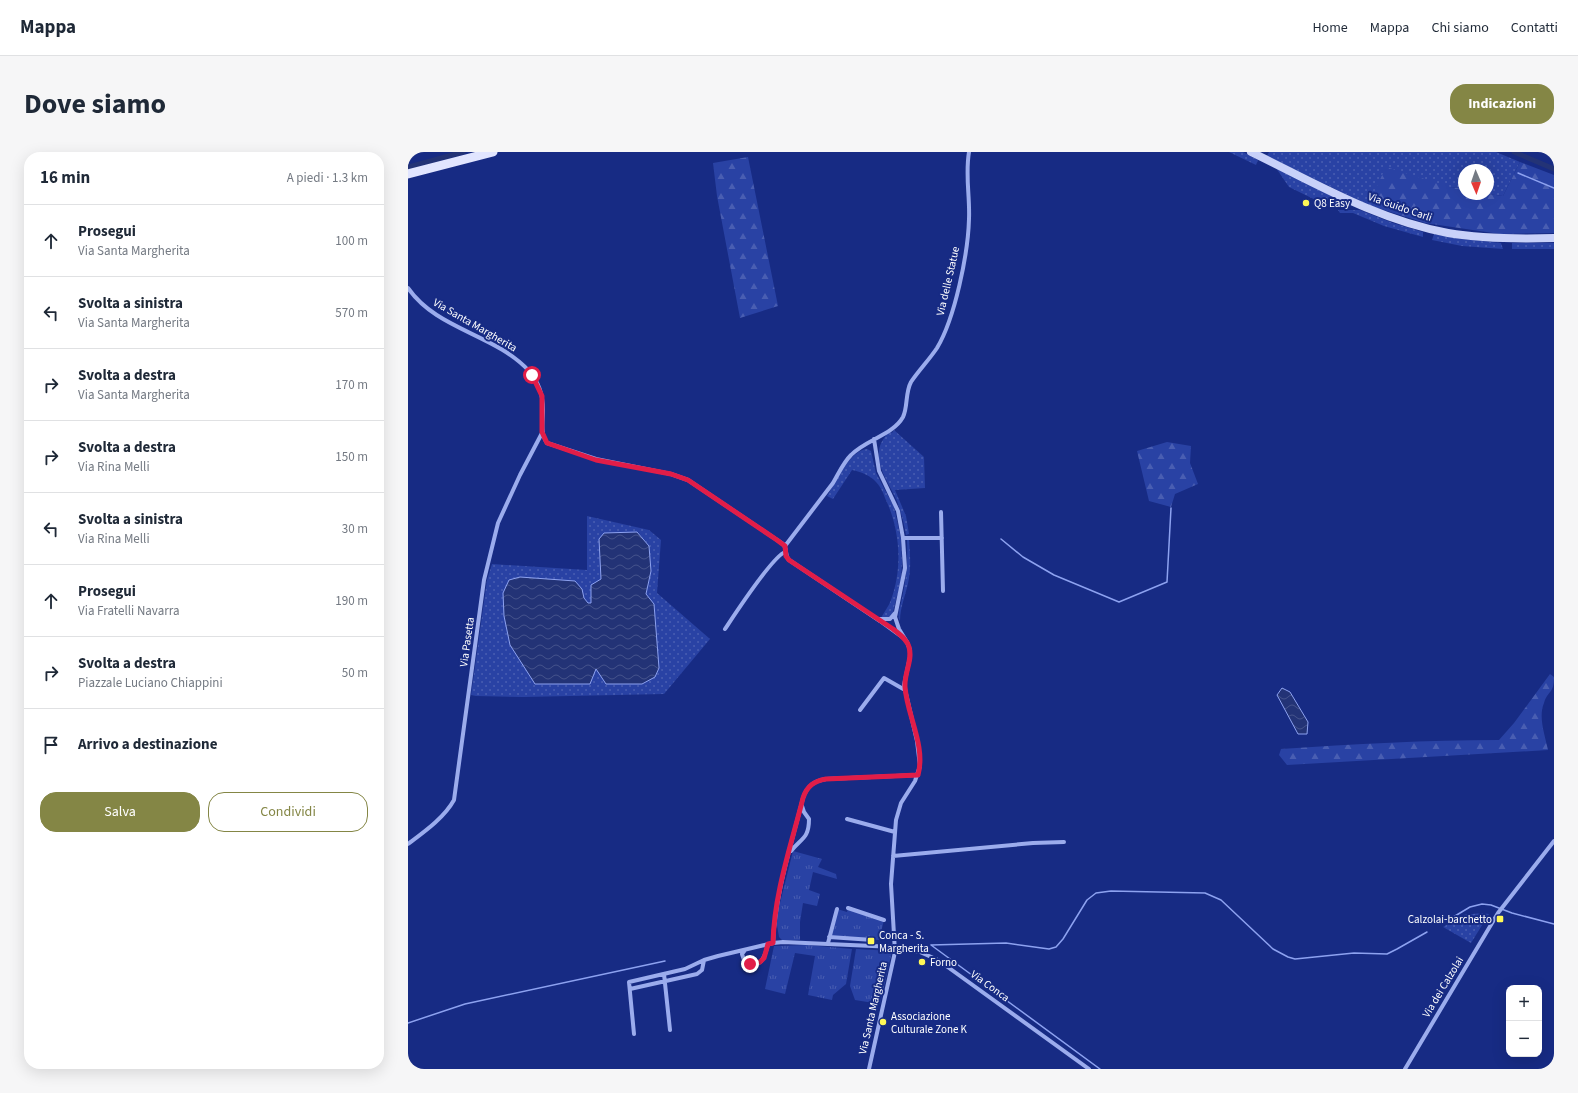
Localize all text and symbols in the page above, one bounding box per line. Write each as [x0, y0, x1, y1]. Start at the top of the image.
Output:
text: Mappa [20, 14, 76, 41]
text: Home [1312, 18, 1348, 38]
text: Mappa [1370, 18, 1409, 38]
text: Chi siamo [1431, 18, 1489, 38]
text: Contatti [1511, 18, 1558, 38]
text: Dove siamo [24, 84, 166, 124]
button: Indicazioni [1450, 84, 1554, 124]
north arrow [1458, 164, 1494, 200]
text: 16 min [40, 166, 90, 190]
text: A piedi · 1.3 km [287, 169, 368, 187]
street label: Via Guido Carli [1366, 189, 1434, 225]
place label: Q8 Easy [1314, 196, 1350, 211]
marker: Q8 Easy [1301, 198, 1311, 208]
text: Prosegui [78, 221, 136, 242]
icon: ahead [40, 230, 62, 252]
text: 100 m [335, 232, 368, 250]
text: Via Santa Margherita [78, 242, 190, 260]
street label: Via delle Statue [933, 244, 963, 317]
text: Svolta a sinistra [78, 293, 183, 314]
street label: Via Santa Margherita [430, 295, 520, 355]
icon: left [40, 302, 62, 324]
text: 570 m [335, 304, 368, 322]
text: Via Santa Margherita [78, 314, 190, 332]
text: Svolta a destra [78, 365, 176, 386]
route start [523, 366, 541, 384]
icon: right [40, 374, 62, 396]
text: 170 m [335, 376, 368, 394]
text: Via Santa Margherita [78, 386, 190, 404]
text: Svolta a destra [78, 437, 176, 458]
icon: right [40, 446, 62, 468]
text: 150 m [335, 448, 368, 466]
text: Via Rina Melli [78, 458, 150, 476]
text: Svolta a sinistra [78, 509, 183, 530]
icon: left [40, 518, 62, 540]
text: 30 m [342, 520, 368, 538]
text: Via Rina Melli [78, 530, 150, 548]
text: Prosegui [78, 581, 136, 602]
icon: ahead [40, 590, 62, 612]
text: 190 m [335, 592, 368, 610]
text: Via Fratelli Navarra [78, 602, 179, 620]
street label: Via Pasetta [456, 616, 478, 668]
text: Svolta a destra [78, 653, 176, 674]
icon: right [40, 662, 62, 684]
text: 50 m [342, 664, 368, 682]
text: Piazzale Luciano Chiappini [78, 674, 223, 692]
icon: arrive [40, 734, 62, 756]
text: Arrivo a destinazione [78, 734, 217, 755]
button: Salva [40, 792, 200, 832]
button: Condividi [208, 792, 368, 832]
place label: Calzolai-barchetto [1408, 912, 1492, 927]
marker: Calzolai-barchetto [1495, 914, 1505, 924]
place label: Conca - S. Margherita [879, 928, 929, 956]
marker: Conca - S. Margherita [866, 936, 876, 946]
street label: Via dei Calzolai [1419, 954, 1467, 1020]
route end [741, 955, 759, 973]
place label: Forno [930, 955, 957, 970]
marker: Forno [917, 957, 927, 967]
street label: Via Santa Margherita [855, 960, 891, 1056]
street label: Via Conca [967, 967, 1013, 1005]
map controls [1506, 985, 1542, 1057]
button: + [1506, 985, 1542, 1021]
place label: Associazione Culturale Zone K [891, 1009, 968, 1037]
marker: Associazione Culturale Zone K [878, 1017, 888, 1027]
button: − [1506, 1021, 1542, 1057]

